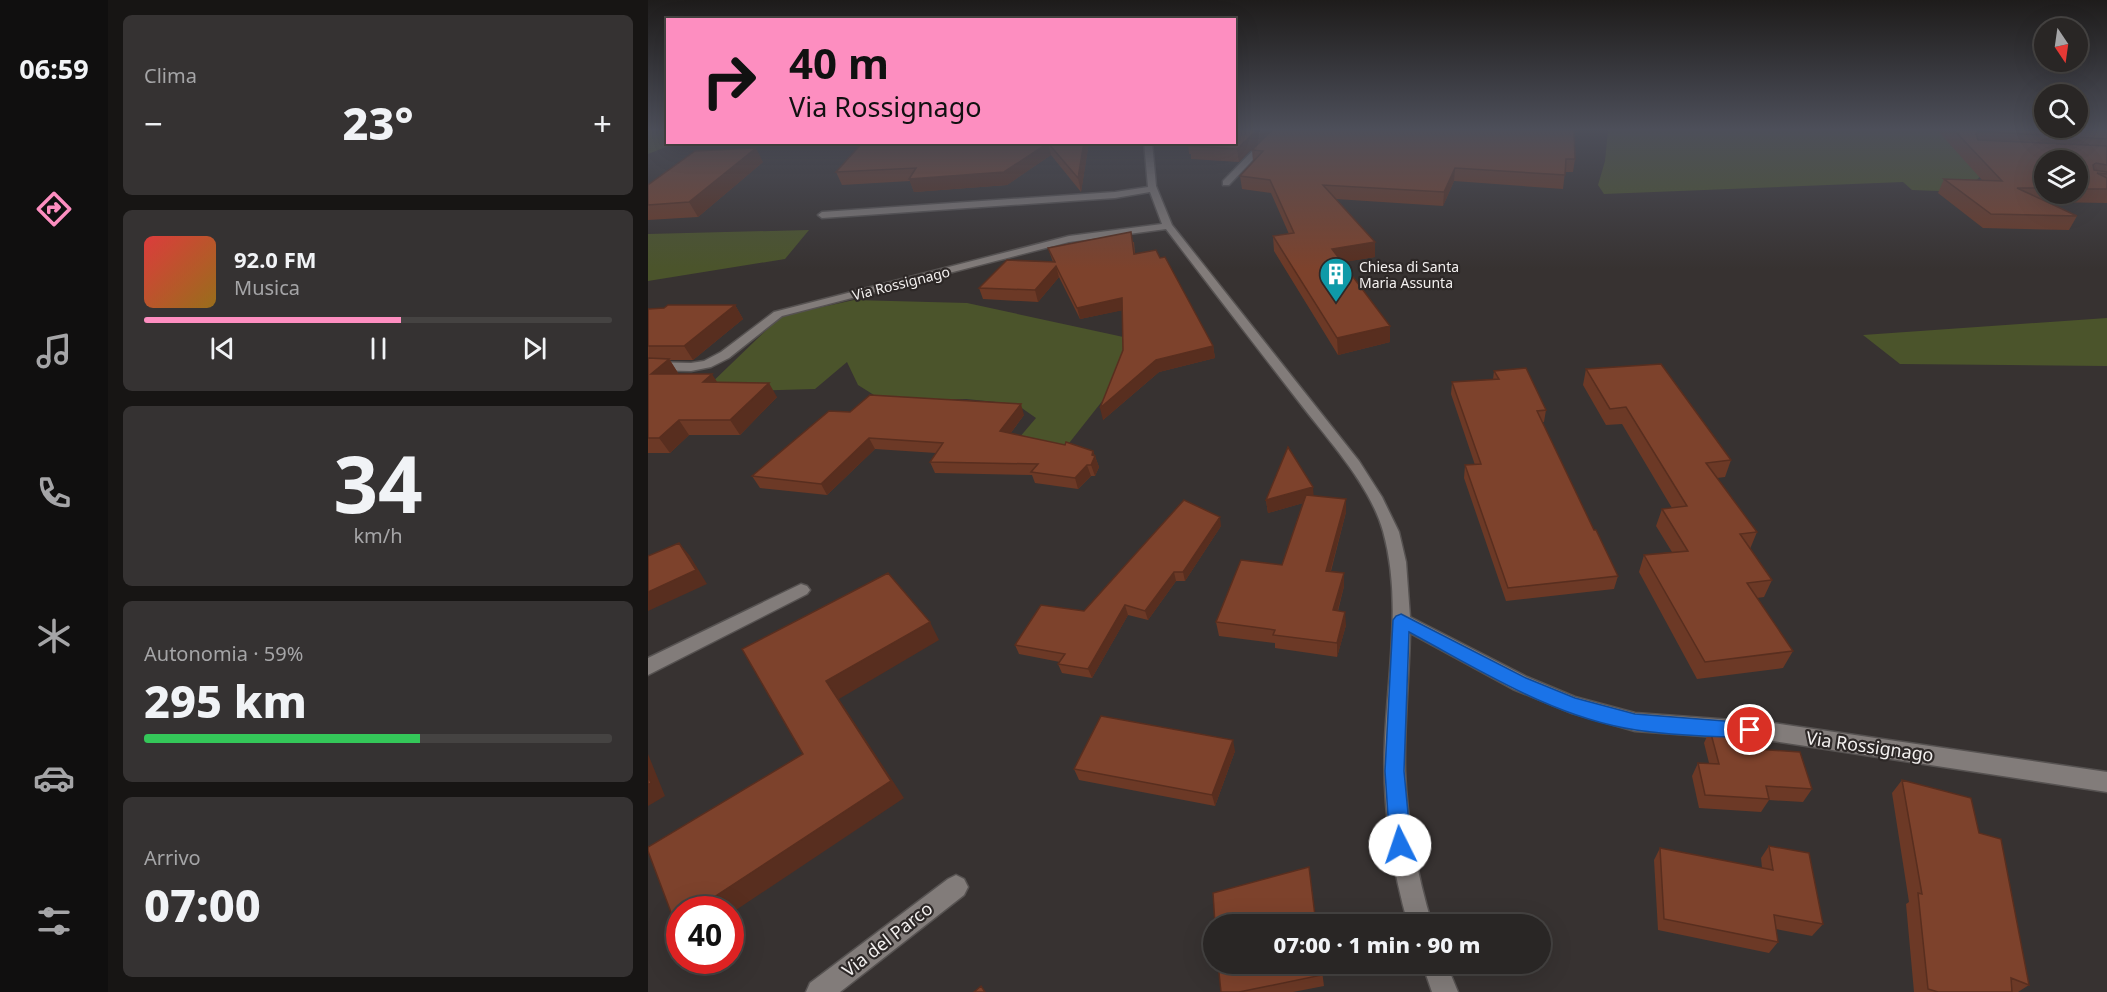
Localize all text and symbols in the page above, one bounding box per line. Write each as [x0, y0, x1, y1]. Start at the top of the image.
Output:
north arrow [2034, 18, 2088, 72]
map controls [2034, 18, 2088, 204]
text: 40 m [789, 34, 889, 91]
icon: right [690, 42, 768, 120]
text: 06:59 [19, 50, 89, 87]
text: Clima [144, 62, 197, 89]
button: search [2034, 84, 2088, 138]
text: Via Rossignago [789, 88, 982, 125]
text: 23° [342, 92, 414, 153]
text: − [144, 101, 163, 146]
text: + [593, 101, 612, 146]
button: layers [2034, 150, 2088, 204]
icon: directions [33, 188, 75, 230]
text: 92.0 FM [234, 244, 316, 274]
building icon: Chiesa di Santa Maria Assunta [1318, 256, 1354, 303]
place label: Chiesa di Santa Maria Assunta [1359, 257, 1459, 292]
street label: Via Rossignago [850, 262, 952, 304]
text: Musica [234, 274, 300, 301]
icon: music [33, 330, 75, 372]
icon: previous [206, 332, 239, 365]
icon: pause [362, 332, 395, 365]
icon: next [518, 332, 551, 365]
text: 34 [333, 430, 423, 536]
icon: phone [33, 472, 75, 514]
text: km/h [353, 522, 403, 549]
icon: climate [33, 615, 75, 657]
text: Autonomia · 59% [144, 640, 303, 667]
text: 295 km [144, 670, 307, 731]
pin [1724, 704, 1775, 755]
icon: arrive [1733, 713, 1766, 746]
street label: Via Rossignago [1805, 725, 1935, 767]
icon: car [33, 757, 75, 799]
position arrow [1368, 813, 1432, 877]
text: Arrivo [144, 844, 201, 871]
text: 07:00 [144, 874, 261, 935]
speed limit sign: 40 [666, 896, 744, 974]
street label: Via del Parco [837, 896, 937, 982]
icon: filters [33, 900, 75, 942]
text: 07:00 · 1 min · 90 m [1274, 929, 1480, 959]

